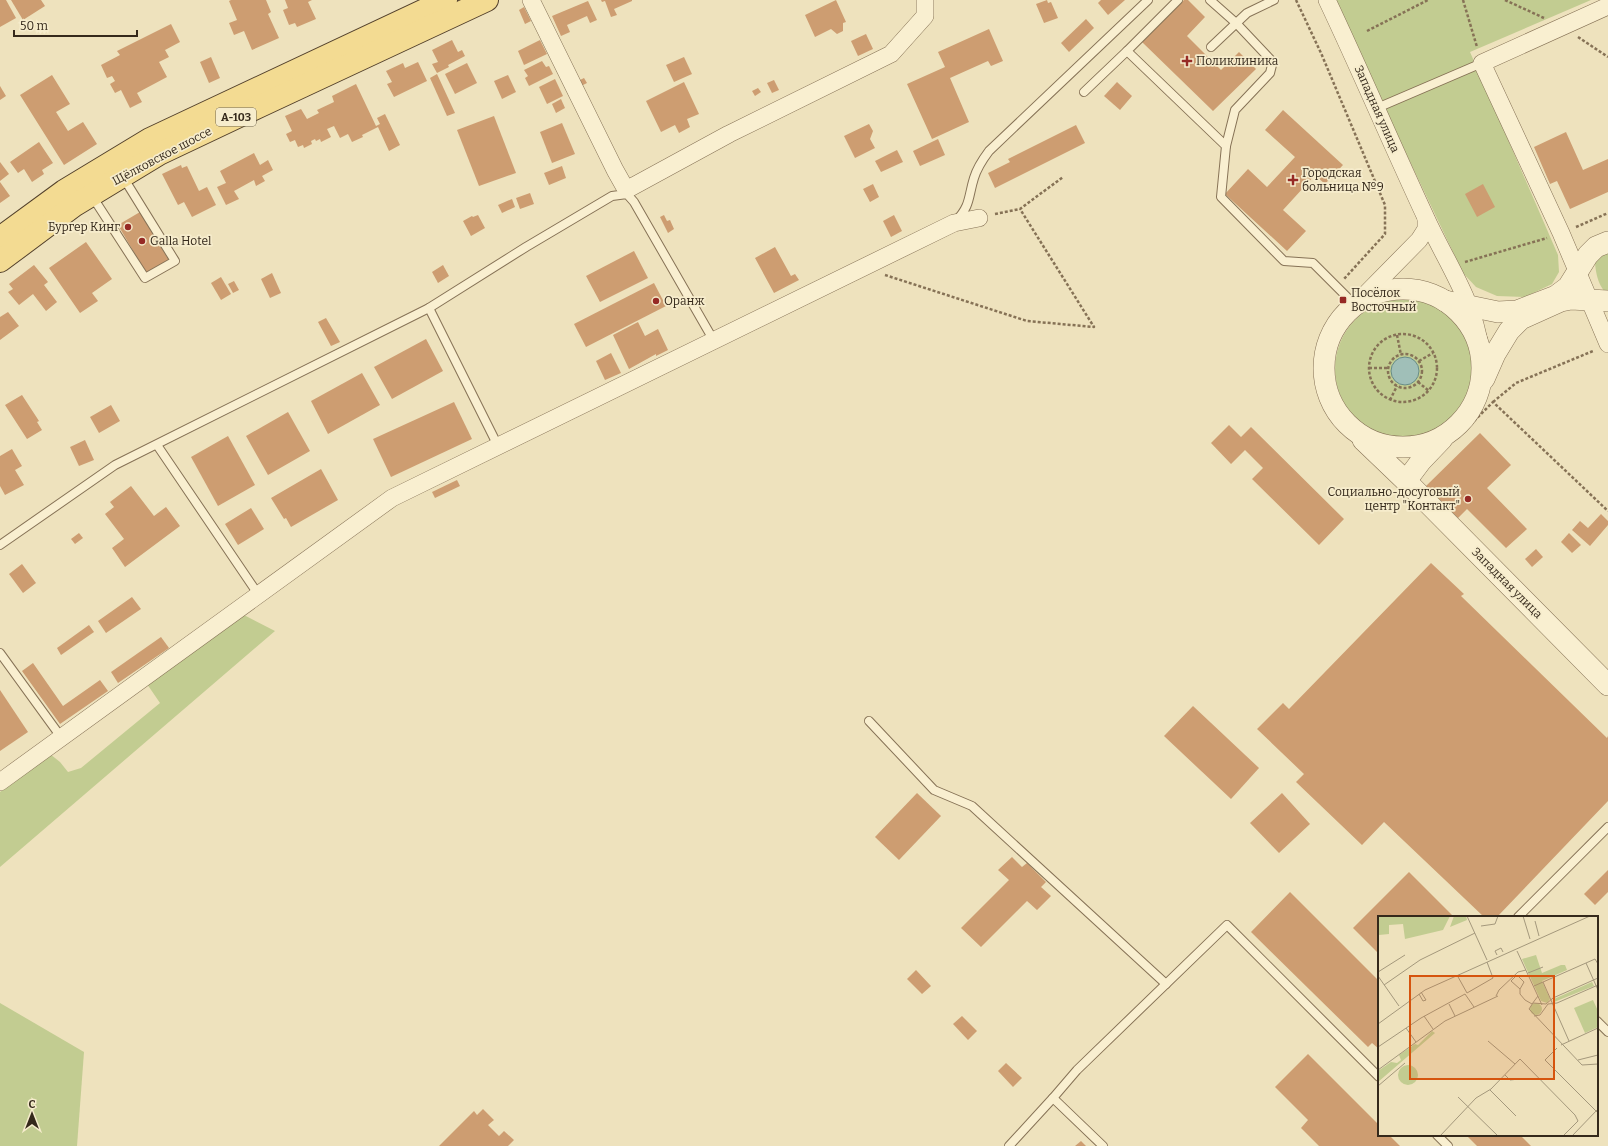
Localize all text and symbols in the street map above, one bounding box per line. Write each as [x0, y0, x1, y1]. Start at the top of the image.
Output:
scale bar [14, 12, 137, 38]
text: 50 m [20, 19, 49, 33]
place label: Поликлиника [1196, 54, 1279, 68]
marker: Поликлиника [1181, 55, 1193, 67]
street label: Западная улица [1352, 63, 1403, 155]
road number: А-103 [216, 108, 256, 126]
street label: Щёлковское шоссе [110, 124, 214, 188]
place label: Городская больница №9 [1302, 166, 1384, 194]
marker: Городская больница №9 [1287, 174, 1299, 186]
place label: Бургер Кинг [48, 220, 120, 234]
marker: Бургер Кинг [123, 222, 133, 232]
place label: Galla Hotel [150, 234, 212, 248]
marker: Galla Hotel [137, 236, 147, 246]
place label: Посёлок Восточный [1351, 286, 1416, 314]
place label: Оранж [664, 294, 705, 308]
marker: Посёлок Восточный [1338, 295, 1348, 305]
marker: Оранж [651, 296, 661, 306]
place label: Социально-досуговый центр "Контакт" [1327, 485, 1460, 513]
marker: Социально-досуговый центр "Контакт" [1463, 494, 1473, 504]
street label: Западная улица [1469, 545, 1545, 621]
inset map [1378, 916, 1598, 1136]
north arrow [12, 1094, 52, 1134]
text: С [29, 1098, 36, 1111]

